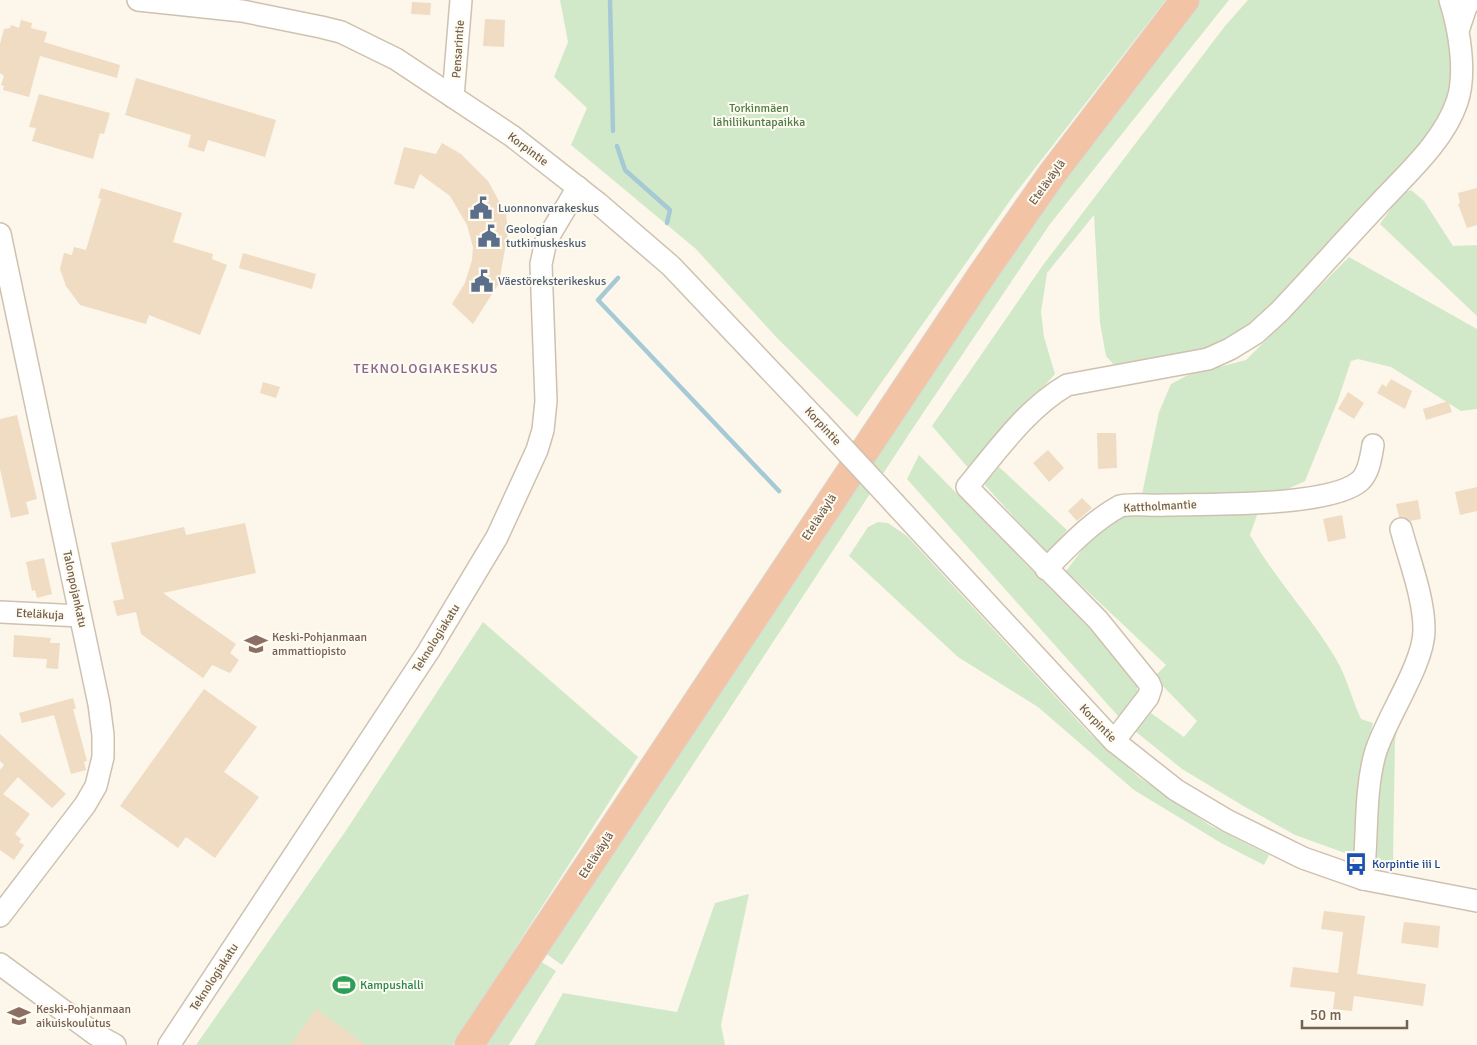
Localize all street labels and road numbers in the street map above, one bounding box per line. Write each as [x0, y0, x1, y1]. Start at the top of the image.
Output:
street label: Pensarintie [449, 19, 468, 79]
street label: Korpintie [504, 129, 551, 170]
street label: Eteläväylä [1026, 157, 1069, 208]
street label: Korpintie [801, 404, 844, 449]
street label: Eteläväylä [799, 491, 840, 544]
street label: Kattholmantie [1123, 497, 1197, 516]
street label: Talonpojankatu [59, 549, 90, 629]
street label: Teknologiakatu [409, 601, 463, 675]
street label: Eteläkuja [16, 606, 64, 623]
street label: Korpintie [1076, 701, 1119, 746]
street label: Eteläväylä [576, 829, 617, 882]
street label: Teknologiakatu [187, 941, 242, 1014]

